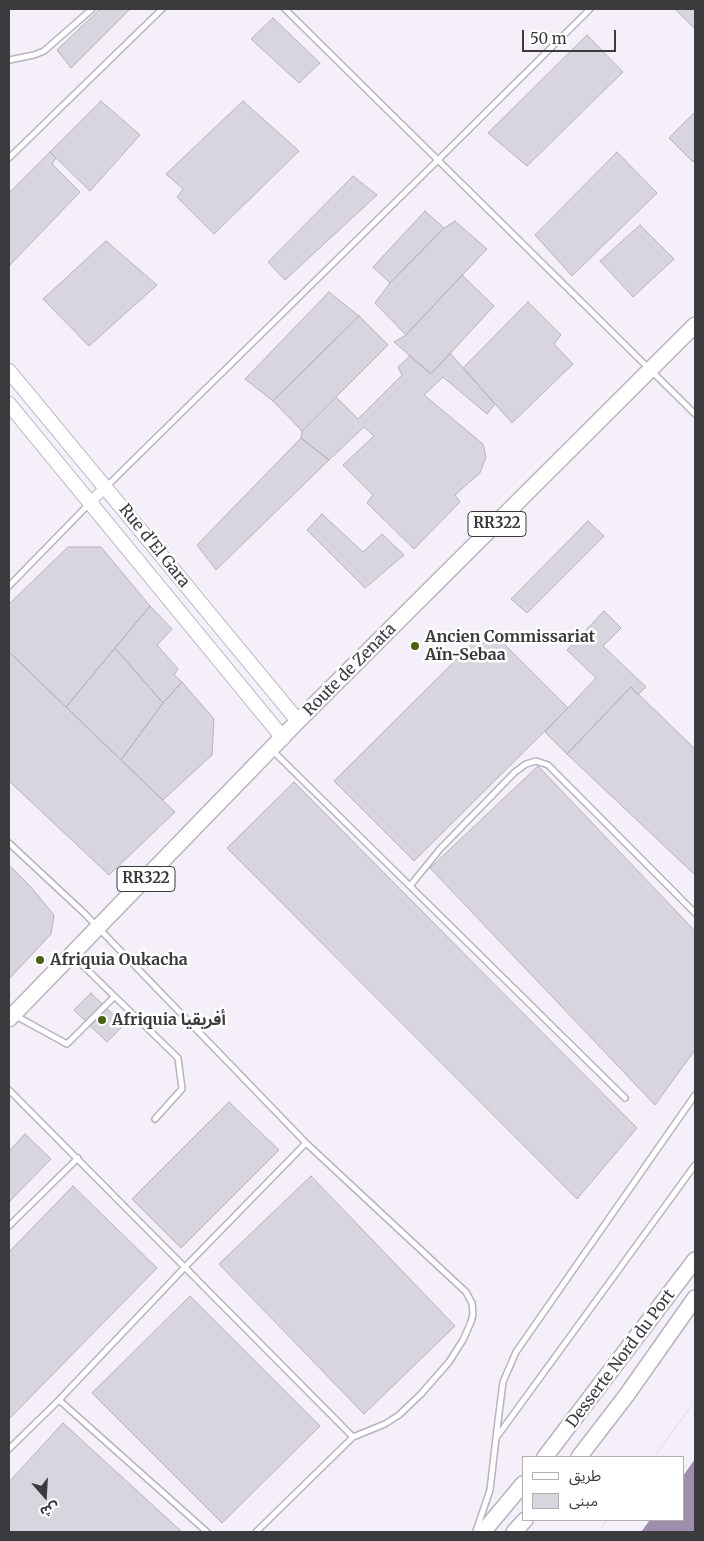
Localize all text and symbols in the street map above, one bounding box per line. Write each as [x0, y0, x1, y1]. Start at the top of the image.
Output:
scale bar [524, 20, 618, 52]
text: 50 m [530, 29, 567, 48]
street label: Rue d'El Gara [115, 500, 193, 592]
road number: RR322 [468, 512, 526, 536]
street label: Route de Zenata [300, 620, 400, 720]
place label: Ancien Commissariat Aïn-Sebaa [425, 627, 595, 665]
marker: Ancien Commissariat Aïn-Sebaa [409, 640, 421, 652]
road number: RR322 [117, 866, 175, 892]
place label: Afriquia Oukacha [50, 950, 188, 970]
marker: Afriquia Oukacha [34, 954, 46, 966]
place label: Afriquia أفريقيا [112, 1010, 226, 1030]
marker: Afriquia أفريقيا [96, 1014, 108, 1026]
street label: Desserte Nord du Port [563, 1286, 679, 1432]
legend [522, 1456, 684, 1521]
text: طريق [569, 1466, 601, 1485]
north arrow [20, 1471, 70, 1521]
text: مبنى [569, 1491, 598, 1510]
text: ش [38, 1499, 62, 1522]

